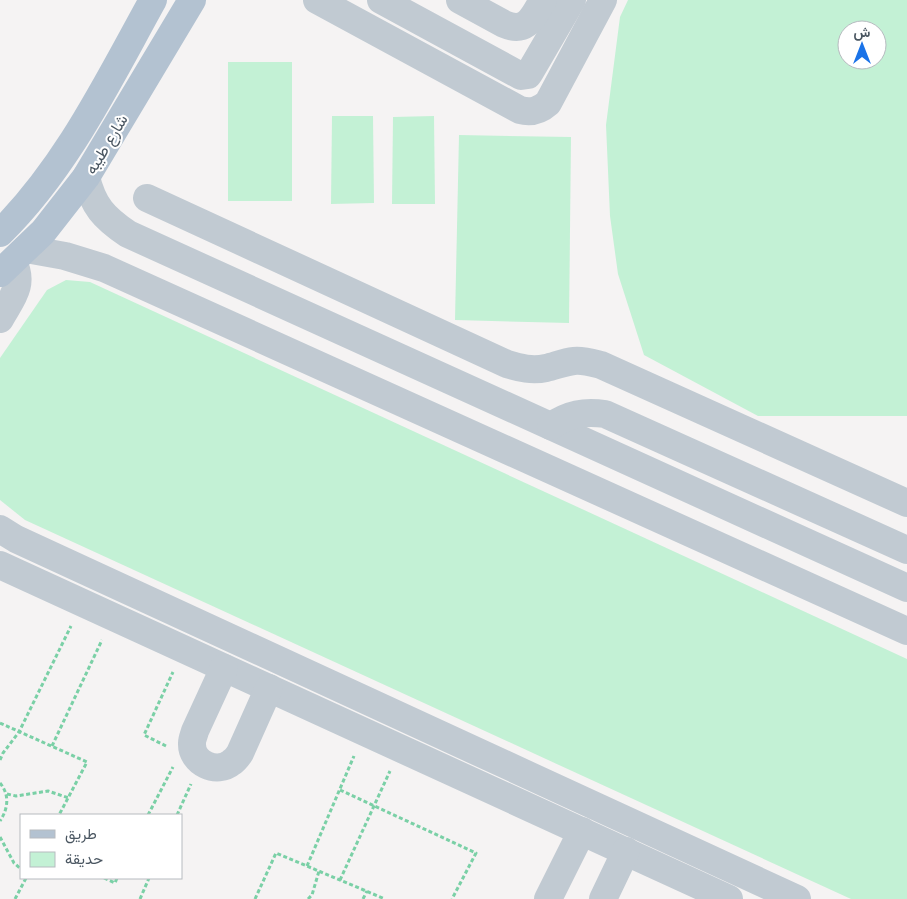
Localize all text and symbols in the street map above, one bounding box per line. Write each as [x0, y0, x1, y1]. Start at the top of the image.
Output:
north arrow [837, 20, 887, 70]
text: ش [854, 23, 871, 41]
street label: شارع طيبه [80, 110, 133, 179]
legend [20, 814, 182, 879]
text: طريق [65, 824, 97, 844]
text: حديقة [65, 849, 103, 868]

